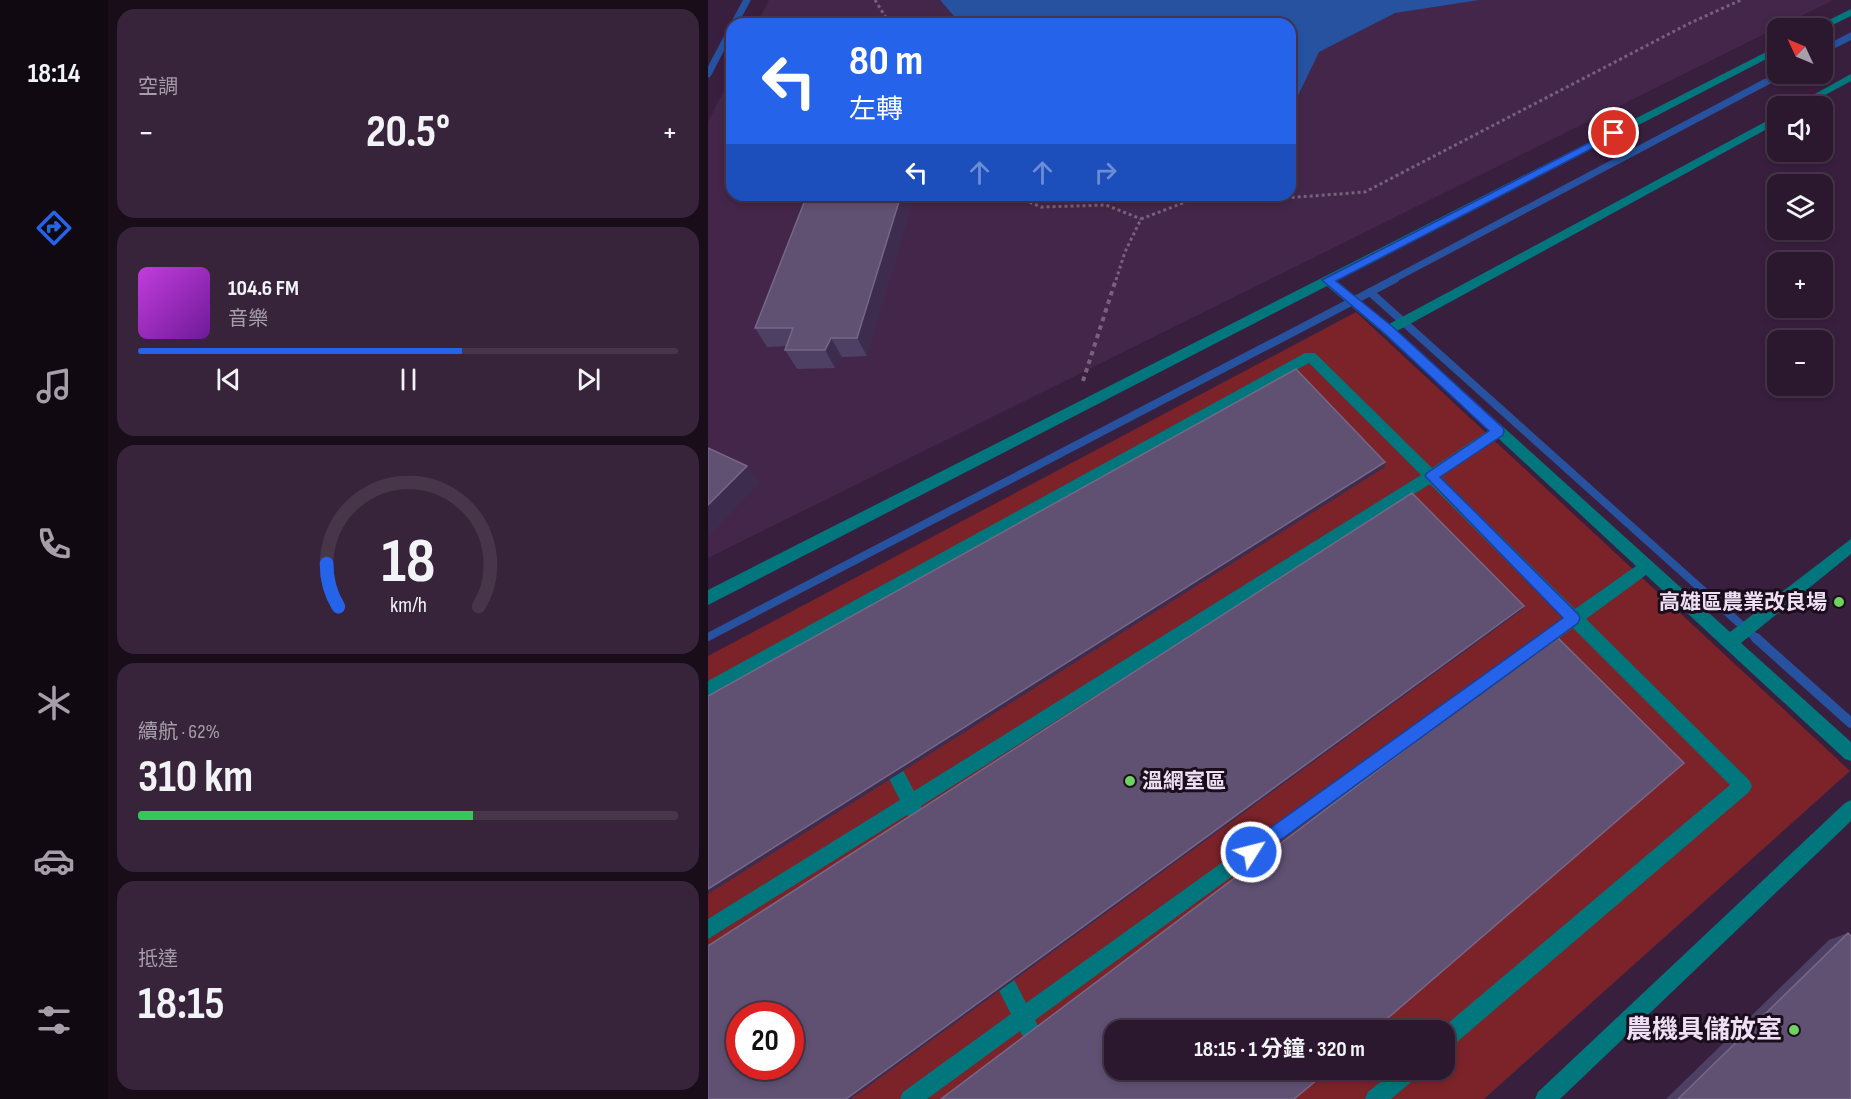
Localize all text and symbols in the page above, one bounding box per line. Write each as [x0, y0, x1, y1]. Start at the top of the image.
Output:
north arrow [1767, 18, 1833, 84]
map controls [1767, 18, 1833, 396]
text: 80 m [849, 36, 923, 87]
icon: left [750, 42, 828, 120]
text: 18:14 [28, 58, 80, 90]
text: 空調 [138, 75, 178, 99]
text: 左轉 [849, 94, 903, 126]
button: sound [1767, 96, 1833, 162]
text: 20.5° [366, 105, 450, 160]
pin [1588, 107, 1639, 158]
text: − [138, 113, 154, 153]
text: + [662, 113, 678, 153]
icon: arrive [1597, 116, 1630, 149]
icon: left [900, 156, 933, 189]
icon: ahead [963, 156, 996, 189]
icon: ahead [1026, 156, 1059, 189]
icon: right [1089, 156, 1122, 189]
button: layers [1767, 174, 1833, 240]
icon: directions [33, 207, 75, 249]
button: + [1767, 252, 1833, 318]
text: 104.6 FM [228, 275, 299, 302]
text: 音樂 [228, 307, 268, 331]
button: − [1767, 330, 1833, 396]
icon: previous [212, 363, 245, 396]
icon: pause [392, 363, 425, 396]
icon: next [572, 363, 605, 396]
icon: music [33, 365, 75, 407]
icon: phone [33, 523, 75, 565]
text: 18 [381, 525, 435, 600]
place label: 高雄區農業改良場 [1659, 590, 1827, 615]
text: km/h [389, 593, 427, 618]
marker: 高雄區農業改良場 [1832, 595, 1846, 609]
icon: climate [33, 682, 75, 724]
text: 續航 · 62% [138, 720, 220, 744]
text: 310 km [138, 750, 253, 805]
place label: 溫網室區 [1142, 769, 1226, 794]
marker: 溫網室區 [1123, 774, 1137, 788]
position arrow [1219, 820, 1283, 884]
icon: car [33, 840, 75, 882]
text: 抵達 [138, 947, 178, 971]
text: 18:15 [138, 977, 224, 1032]
icon: filters [33, 999, 75, 1041]
speed limit sign: 20 [726, 1002, 804, 1080]
place label: 農機具儲放室 [1626, 1015, 1782, 1046]
marker: 農機具儲放室 [1787, 1023, 1801, 1037]
text: 18:15 · 1 分鐘 · 320 m [1194, 1036, 1365, 1063]

